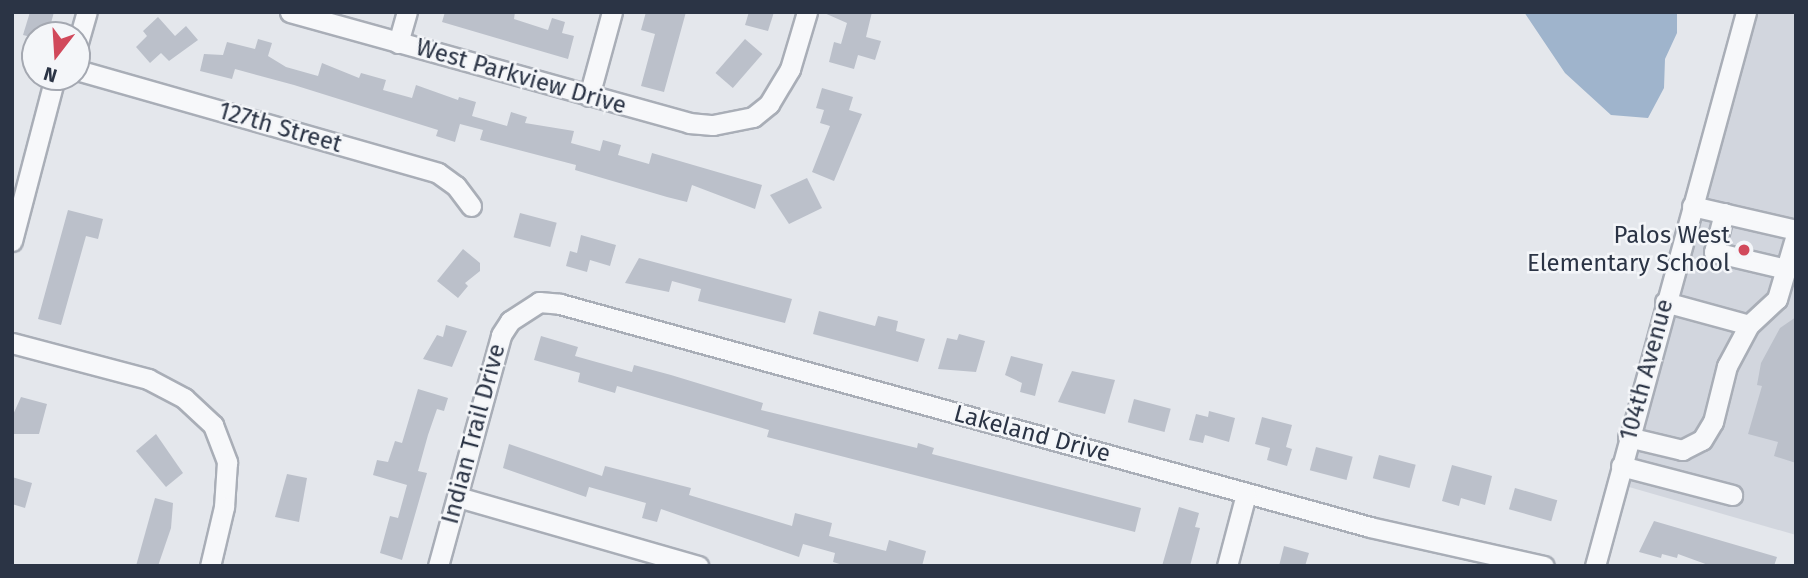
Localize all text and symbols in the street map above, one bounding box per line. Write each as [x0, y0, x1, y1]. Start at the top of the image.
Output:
north arrow [21, 21, 91, 91]
street label: West Parkview Drive [412, 33, 630, 121]
text: N [41, 62, 60, 87]
street label: 127th Street [215, 97, 345, 159]
place label: Palos West Elementary School [1527, 222, 1730, 278]
marker: Palos West Elementary School [1736, 242, 1752, 258]
street label: 104th Avenue [1614, 296, 1680, 444]
street label: Indian Trail Drive [436, 341, 512, 527]
street label: Lakeland Drive [951, 399, 1113, 469]

